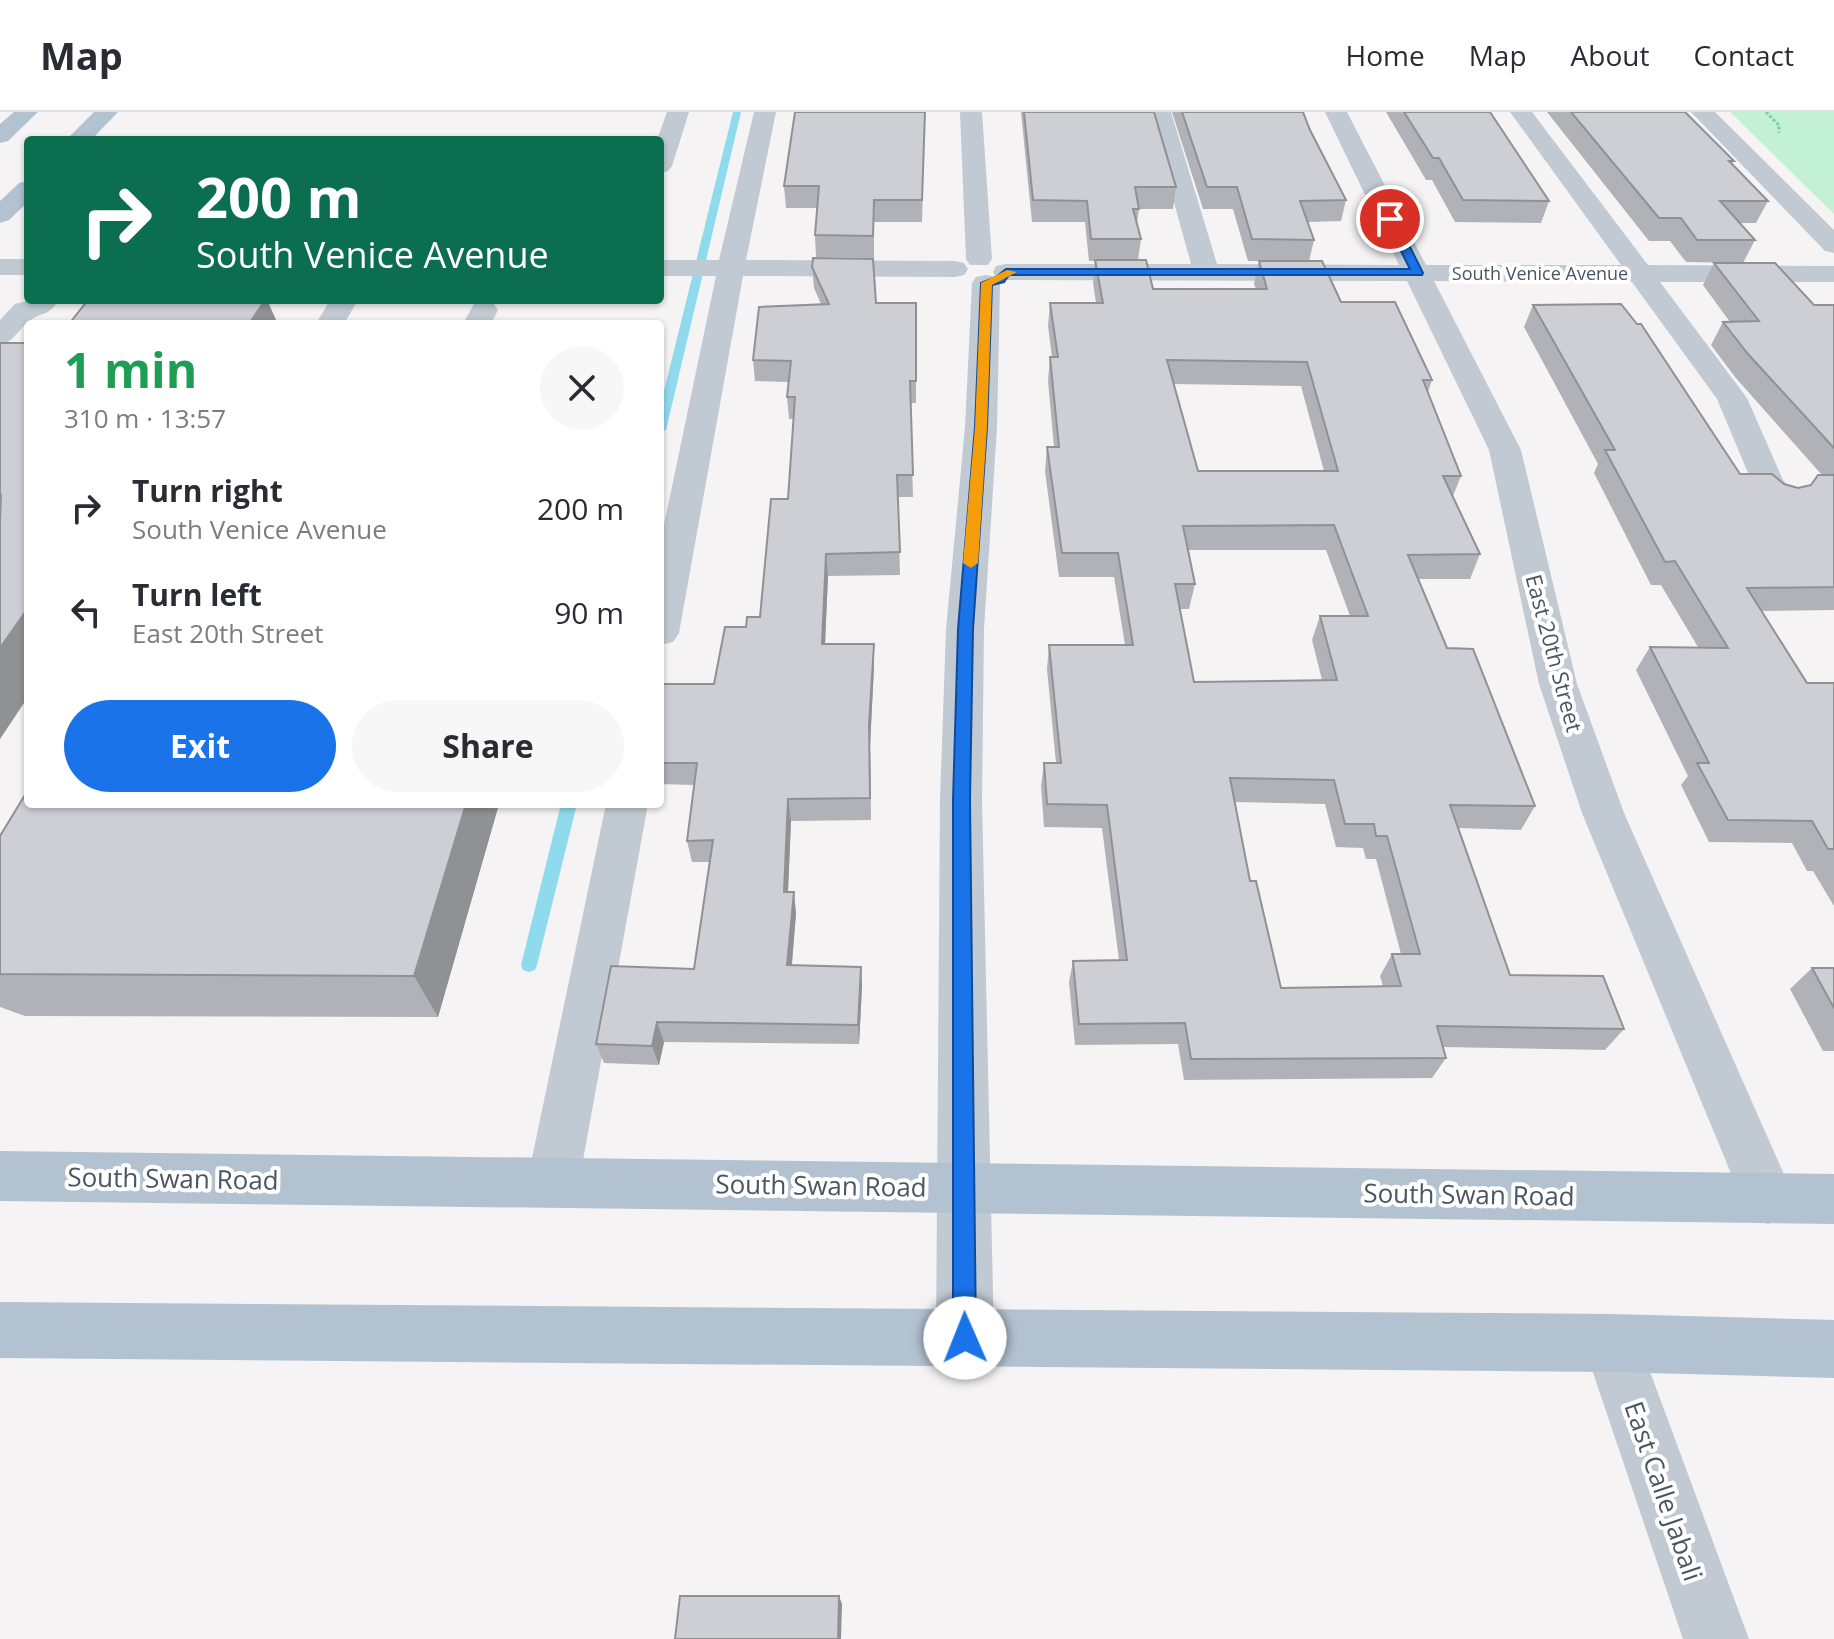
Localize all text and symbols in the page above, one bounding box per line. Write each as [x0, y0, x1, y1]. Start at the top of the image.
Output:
text: Map [40, 29, 123, 81]
text: Home [1346, 36, 1425, 74]
text: Map [1469, 36, 1527, 74]
text: About [1571, 36, 1649, 74]
text: Contact [1693, 36, 1794, 74]
text: 200 m [196, 158, 362, 234]
icon: right [64, 168, 168, 272]
pin [1356, 185, 1424, 253]
icon: arrive [1368, 197, 1412, 241]
text: South Venice Avenue [196, 230, 549, 279]
street label: South Venice Avenue [1452, 261, 1628, 285]
text: 1 min [64, 337, 197, 402]
button: close [540, 346, 624, 430]
text: 310 m · 13:57 [64, 400, 226, 436]
text: Turn right [132, 470, 283, 511]
icon: right [64, 486, 108, 530]
text: 200 m [537, 488, 624, 529]
text: South Venice Avenue [132, 511, 387, 547]
street label: East 20th Street [1520, 571, 1591, 735]
text: Turn left [132, 574, 262, 615]
icon: left [64, 590, 108, 634]
text: 90 m [554, 592, 624, 633]
text: East 20th Street [132, 615, 324, 651]
button: Exit [64, 700, 336, 792]
button: Share [352, 700, 624, 792]
street label: South Swan Road [67, 1158, 279, 1198]
street label: South Swan Road [715, 1165, 927, 1205]
street label: South Swan Road [1363, 1174, 1575, 1214]
position arrow [923, 1296, 1007, 1380]
street label: East Calle Jabali [1616, 1396, 1712, 1586]

